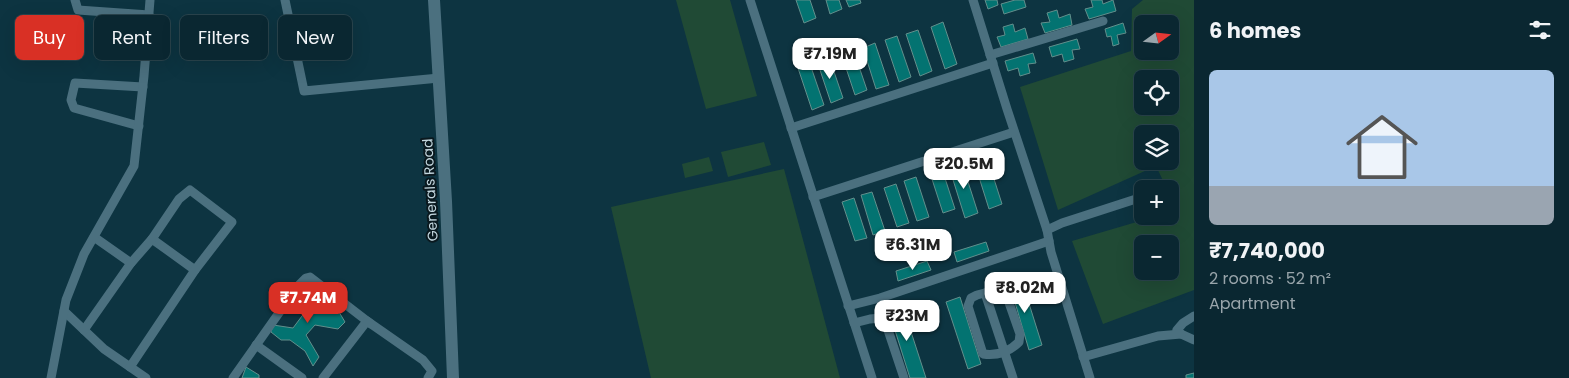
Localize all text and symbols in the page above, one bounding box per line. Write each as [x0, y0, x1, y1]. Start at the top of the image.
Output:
chip: Buy [15, 15, 84, 60]
chip: Rent [94, 15, 170, 60]
chip: Filters [180, 15, 268, 60]
chip: New [278, 15, 352, 60]
north arrow [1134, 15, 1179, 60]
map controls [1134, 15, 1179, 280]
text: 6 homes [1209, 16, 1301, 45]
icon: filters [1526, 16, 1554, 44]
pin: ₹7.19M [789, 38, 871, 80]
text: ₹7.19M [803, 42, 857, 65]
button: locate [1134, 70, 1179, 115]
icon: home [1337, 102, 1427, 192]
button: layers [1134, 125, 1179, 170]
street label: Generals Road [417, 138, 443, 242]
pin: ₹20.5M [923, 148, 1005, 190]
text: ₹20.5M [935, 152, 993, 175]
button: + [1134, 180, 1179, 225]
pin: ₹6.31M [872, 228, 954, 271]
text: ₹6.31M [886, 233, 940, 256]
button: − [1134, 235, 1179, 280]
text: ₹7,740,000 [1209, 236, 1325, 265]
text: 2 rooms · 52 m² [1209, 267, 1331, 290]
pin: ₹8.02M [984, 272, 1066, 314]
text: ₹8.02M [996, 276, 1054, 299]
pin: ₹7.74M [267, 282, 349, 324]
text: ₹7.74M [280, 286, 336, 309]
text: Apartment [1209, 292, 1296, 315]
pin: ₹23M [877, 300, 937, 342]
text: ₹23M [885, 304, 929, 327]

